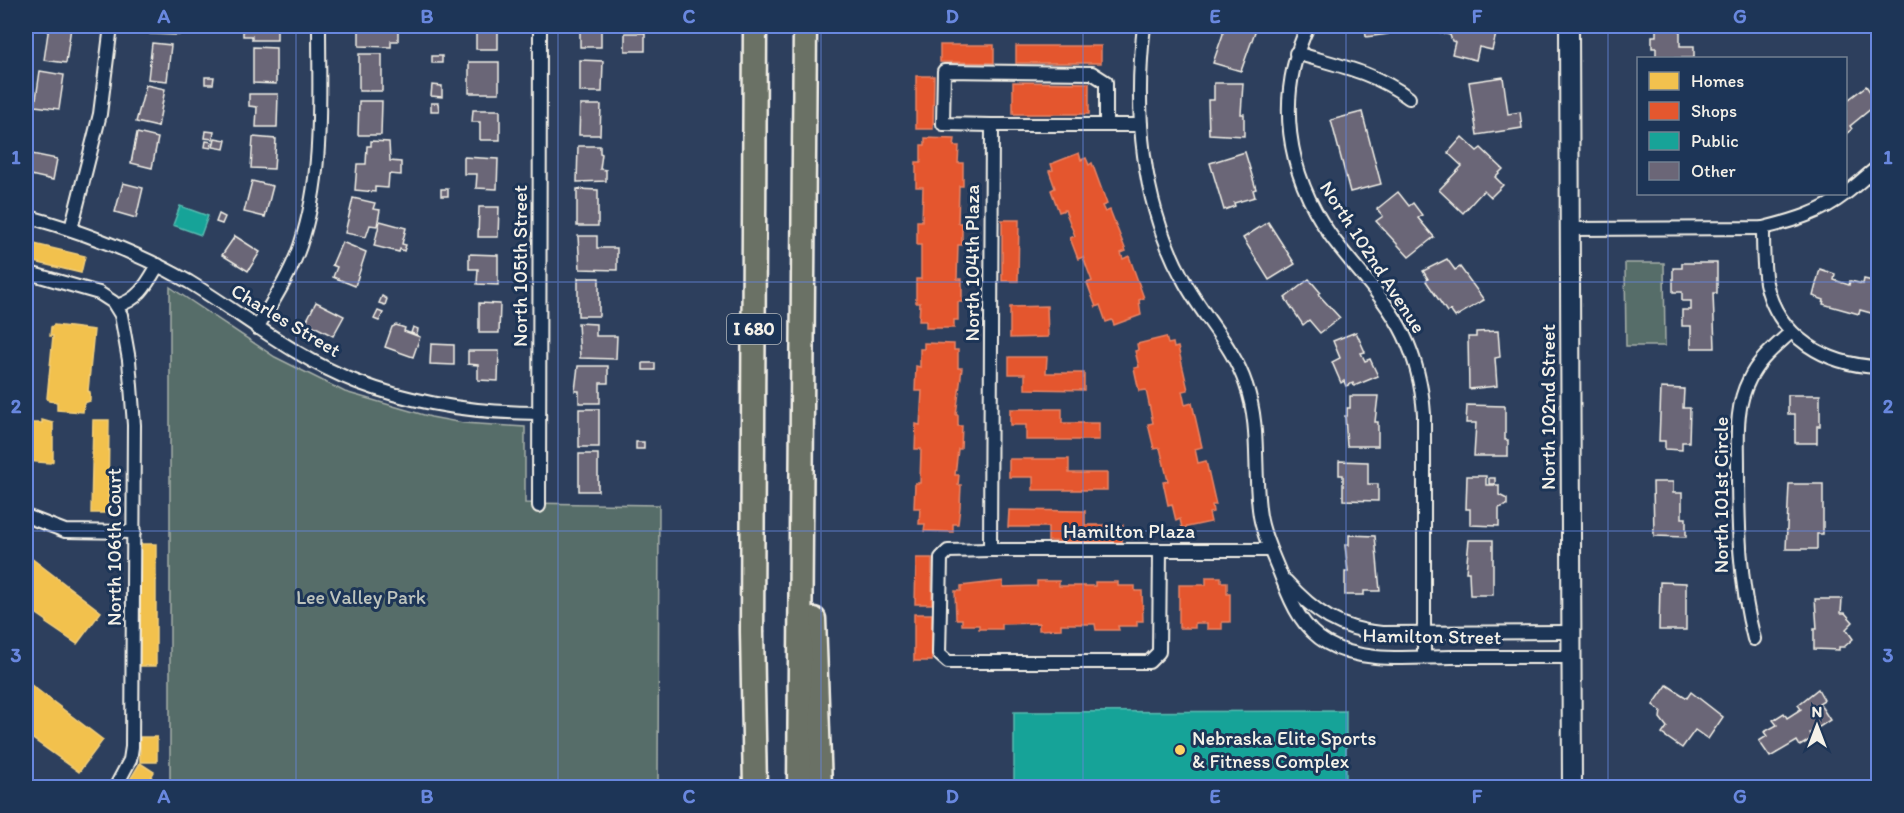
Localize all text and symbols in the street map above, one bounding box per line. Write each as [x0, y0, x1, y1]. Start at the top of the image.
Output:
text: A [157, 4, 171, 28]
text: B [421, 4, 434, 28]
text: C [683, 4, 696, 28]
text: D [945, 4, 959, 28]
text: E [1209, 4, 1221, 28]
text: F [1472, 4, 1483, 28]
text: G [1733, 4, 1747, 28]
legend [1637, 57, 1847, 195]
text: Homes [1691, 70, 1744, 92]
text: Shops [1691, 100, 1737, 122]
text: Public [1691, 130, 1739, 152]
text: 1 [11, 145, 21, 169]
text: 1 [1883, 145, 1893, 169]
text: Other [1691, 160, 1737, 182]
street label: North 102nd Avenue [1315, 176, 1431, 338]
street label: North 104th Plaza [960, 184, 984, 341]
street label: North 105th Street [508, 185, 532, 347]
street label: Charles Street [227, 278, 345, 362]
road number: I 680 [727, 314, 781, 344]
street label: North 102nd Street [1536, 323, 1560, 490]
text: 2 [11, 394, 22, 418]
text: 2 [1883, 394, 1894, 418]
street label: North 101st Circle [1709, 417, 1733, 573]
street label: North 106th Court [102, 468, 126, 626]
street label: Hamilton Plaza [1063, 519, 1195, 543]
park label: Lee Valley Park [296, 585, 426, 609]
street label: Hamilton Street [1363, 623, 1501, 649]
text: 3 [11, 643, 22, 667]
text: 3 [1883, 643, 1894, 667]
north arrow [1787, 696, 1847, 756]
text: N [1812, 702, 1822, 721]
place label: Nebraska Elite Sports & Fitness Complex [1192, 726, 1376, 773]
marker: Nebraska Elite Sports & Fitness Complex [1173, 743, 1187, 757]
text: A [157, 784, 171, 808]
text: B [421, 784, 434, 808]
text: C [683, 784, 696, 808]
text: D [945, 784, 959, 808]
text: E [1209, 784, 1221, 808]
text: F [1472, 784, 1483, 808]
text: G [1733, 784, 1747, 808]

